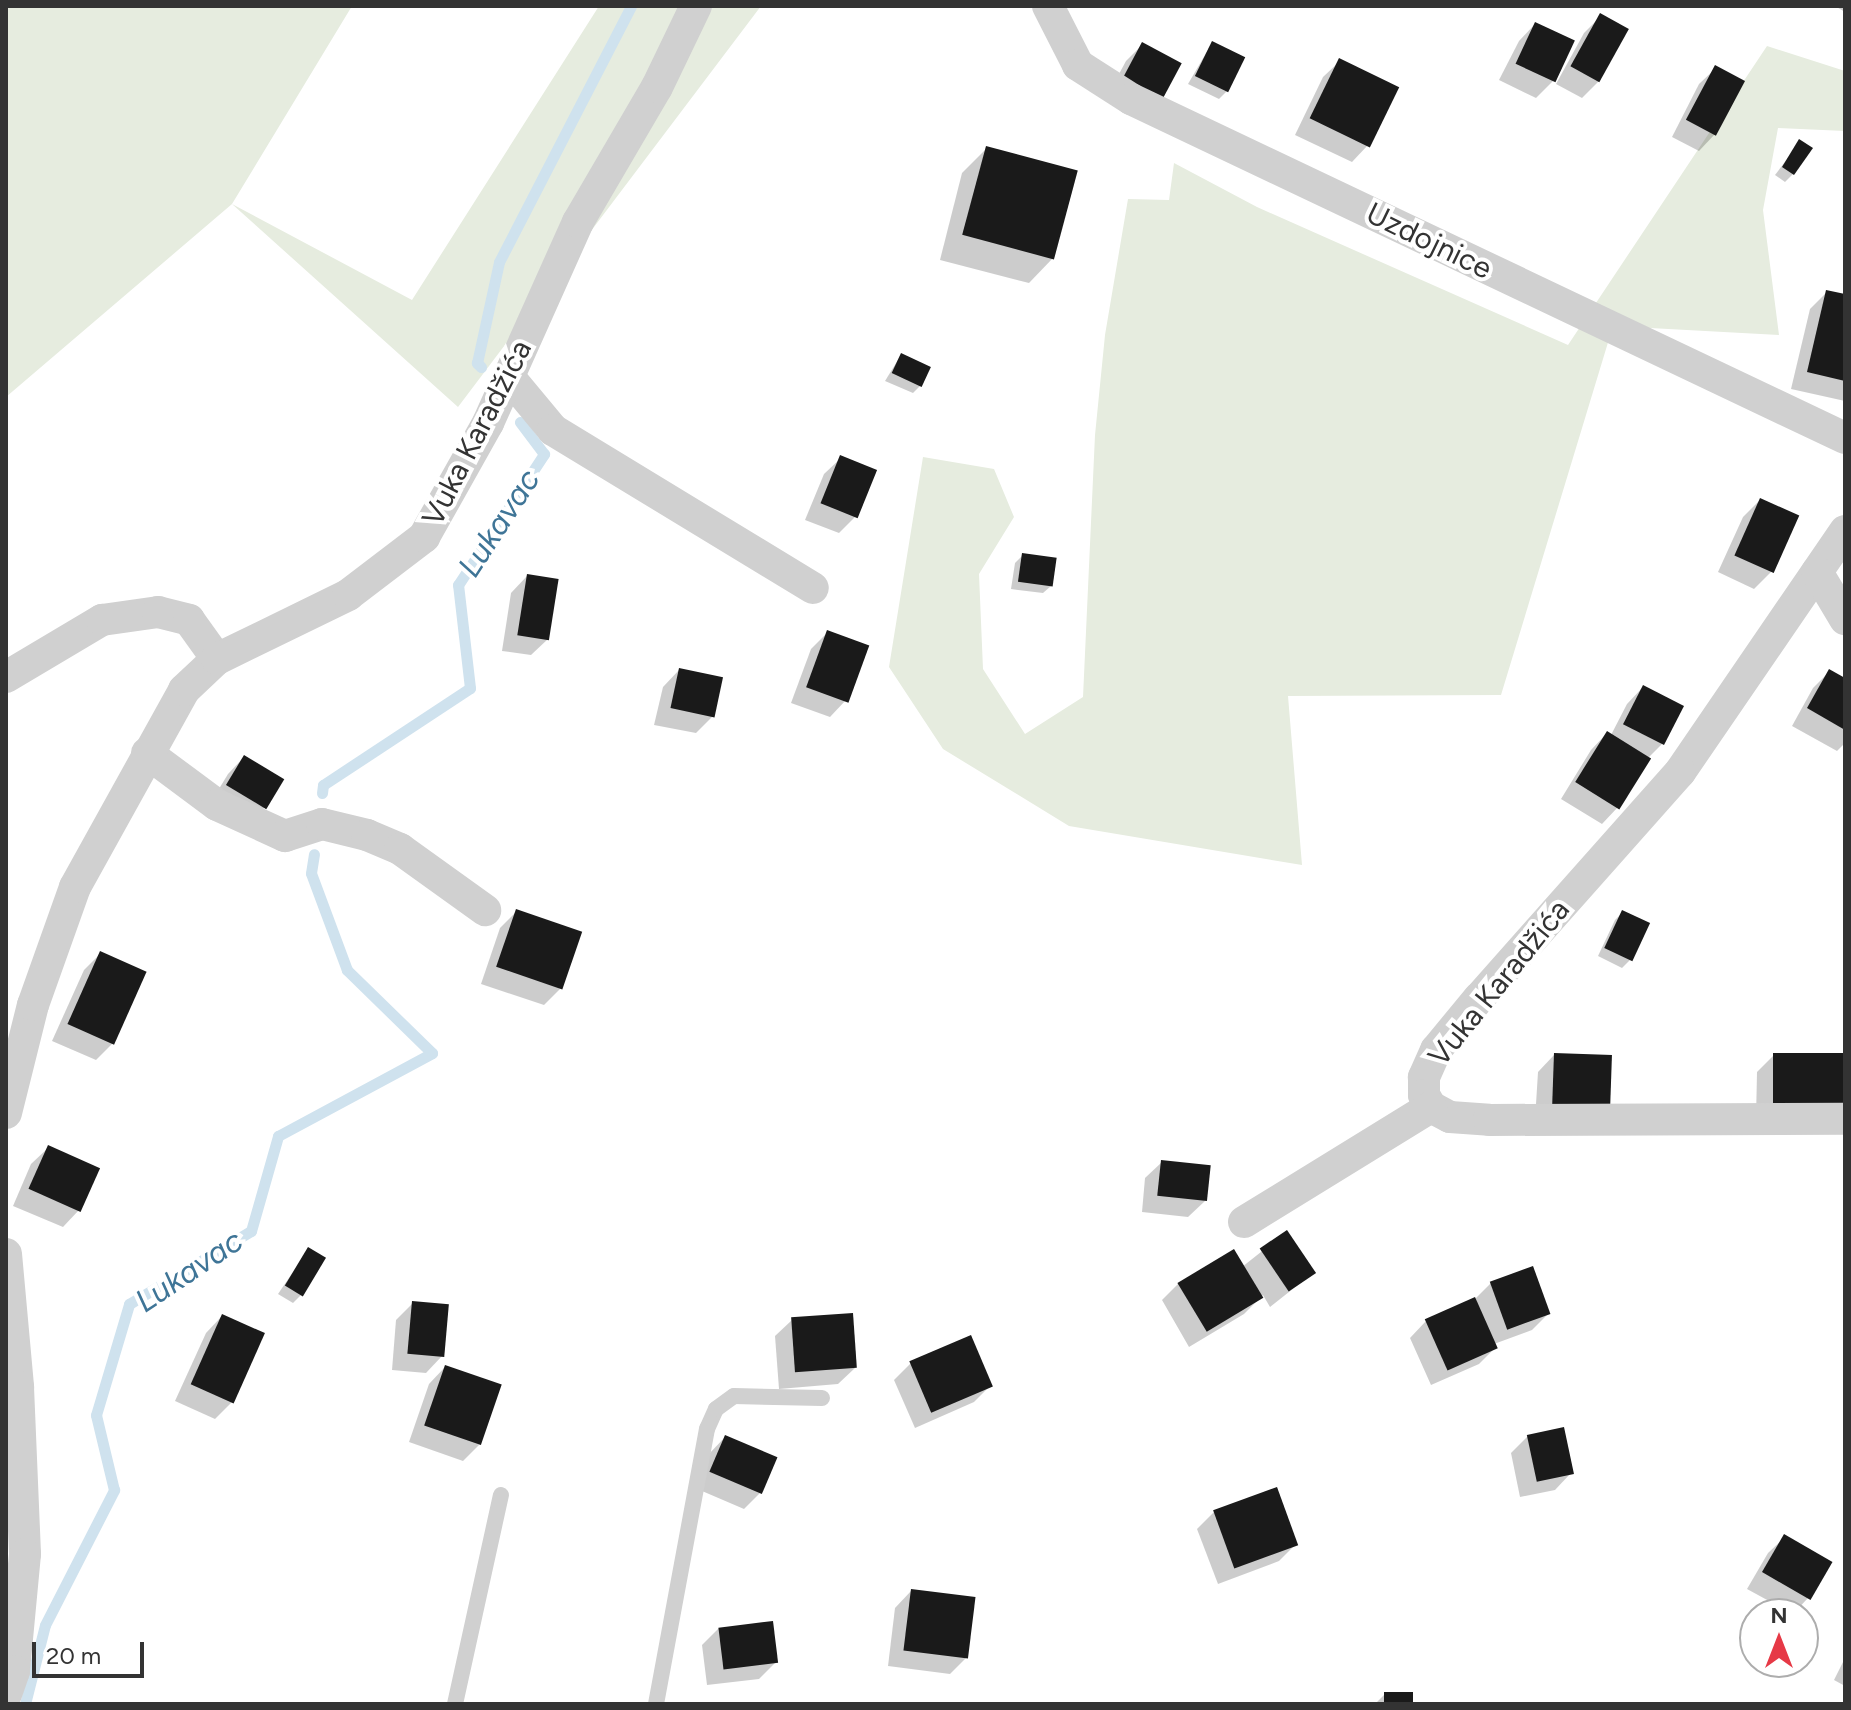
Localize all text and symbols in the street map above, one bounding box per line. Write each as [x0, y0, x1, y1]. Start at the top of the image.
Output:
street label: Uzdojnice [1360, 195, 1498, 287]
street label: Vuka Karadžića [415, 334, 539, 532]
water label: Lukavac [450, 462, 548, 584]
street label: Vuka Karadžića [1421, 892, 1577, 1074]
water label: Lukavac [128, 1221, 250, 1321]
north arrow [1739, 1598, 1819, 1678]
text: N [1770, 1602, 1788, 1629]
scale bar [36, 1626, 148, 1676]
text: 20 m [46, 1641, 101, 1670]

